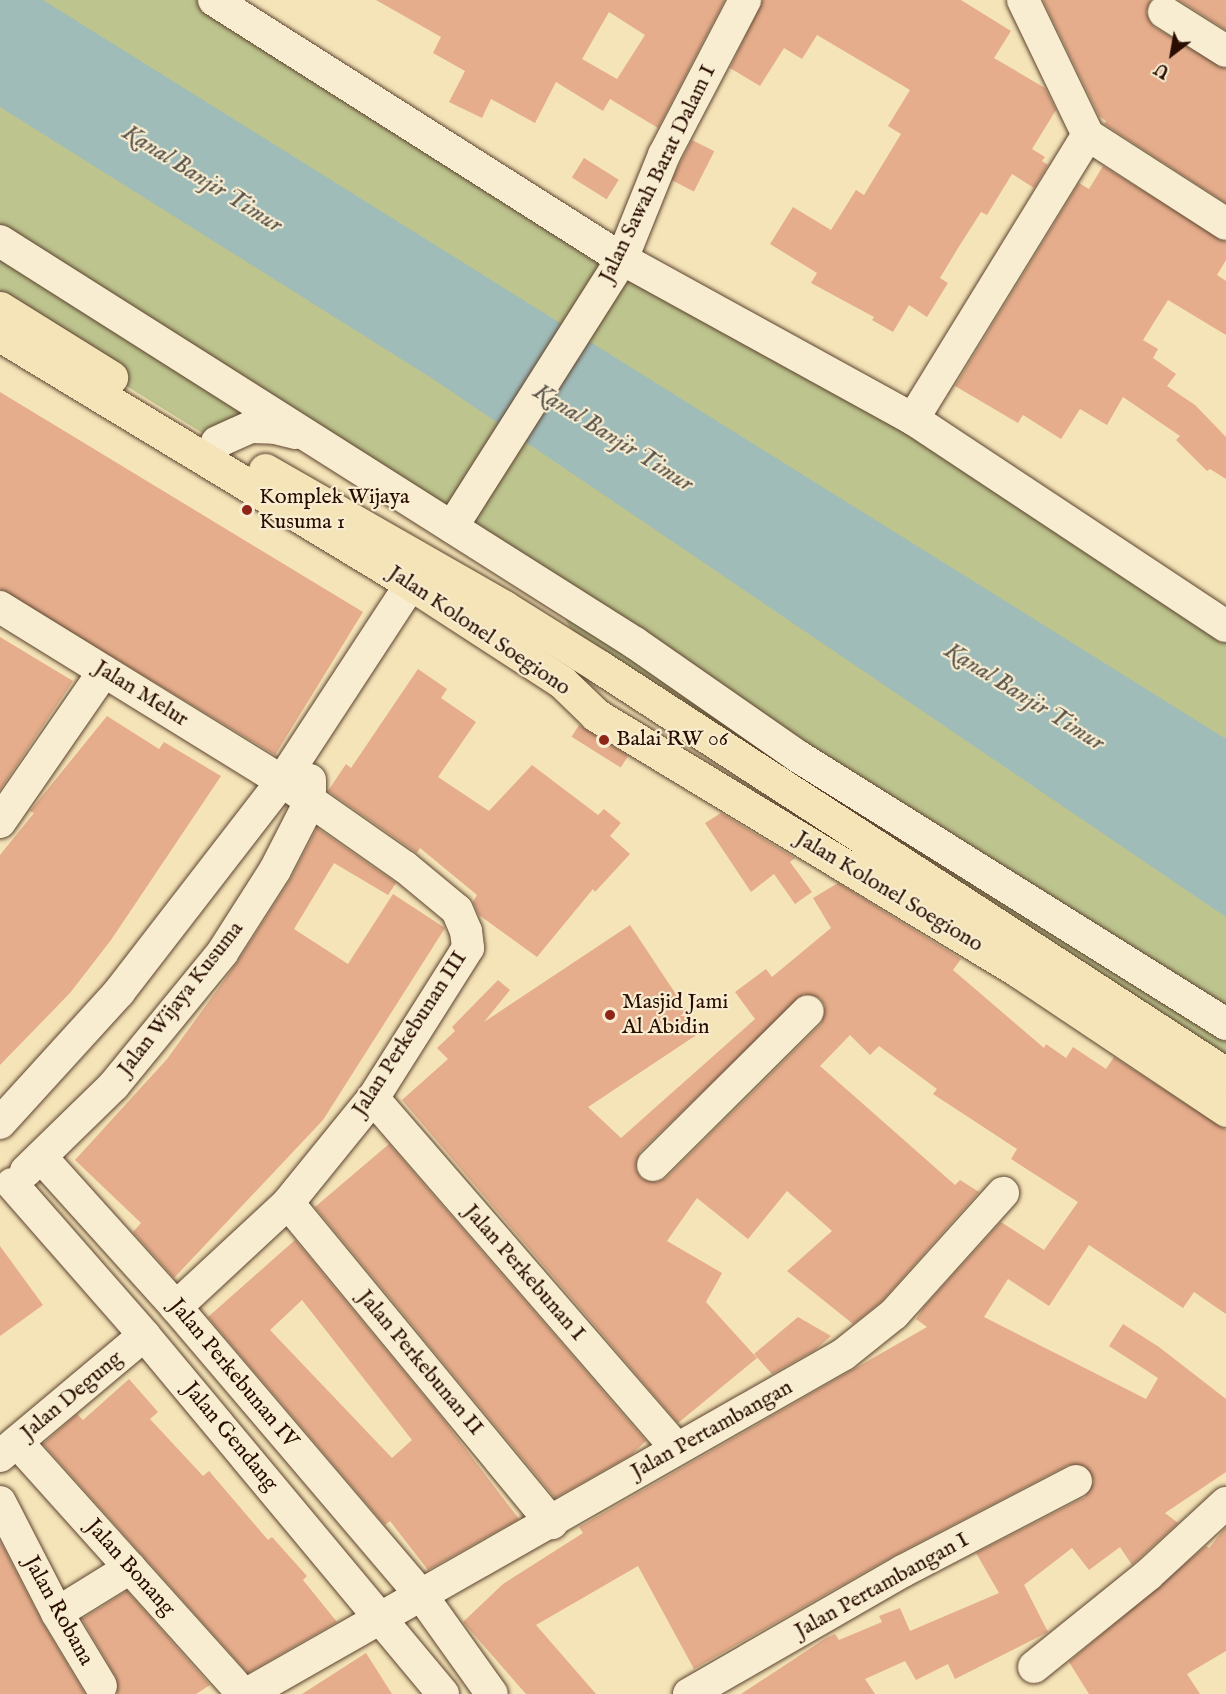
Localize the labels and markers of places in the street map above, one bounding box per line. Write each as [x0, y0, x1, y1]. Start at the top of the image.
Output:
place label: Komplek Wijaya Kusuma 1 [259, 484, 410, 536]
marker: Komplek Wijaya Kusuma 1 [240, 503, 254, 517]
place label: Balai RW 06 [616, 727, 728, 753]
marker: Balai RW 06 [597, 733, 611, 747]
place label: Masjid Jami Al Abidin [622, 989, 728, 1040]
marker: Masjid Jami Al Abidin [603, 1008, 617, 1022]

